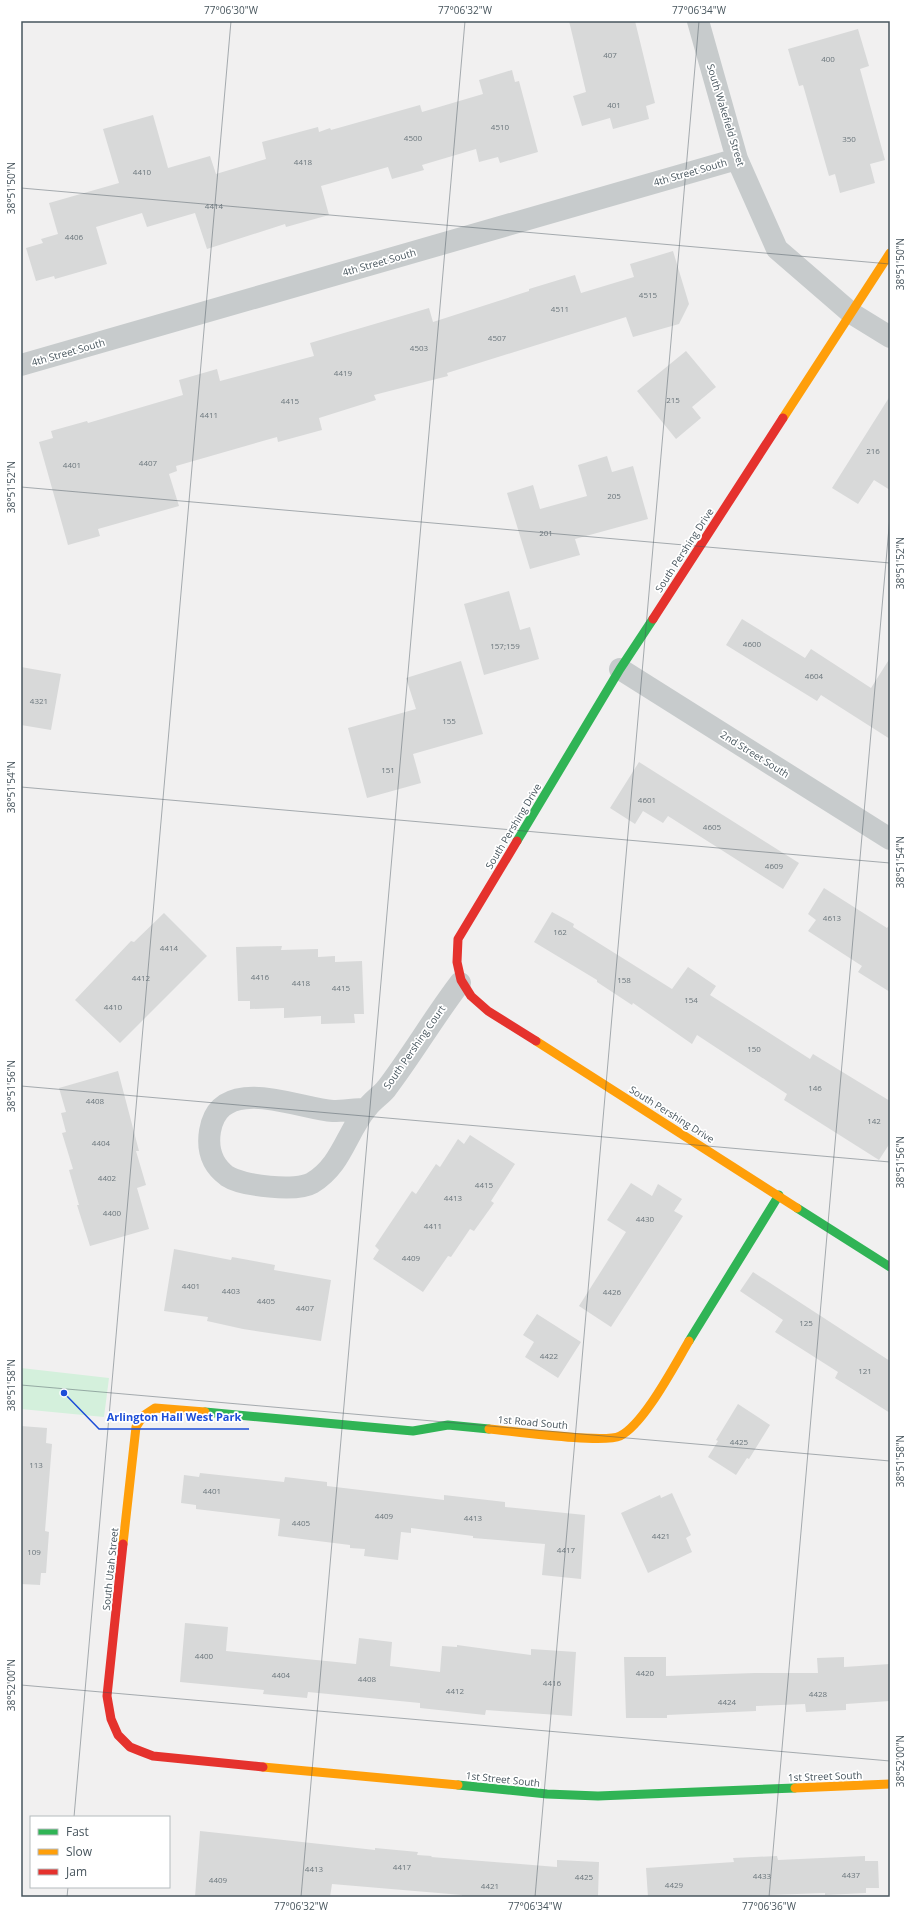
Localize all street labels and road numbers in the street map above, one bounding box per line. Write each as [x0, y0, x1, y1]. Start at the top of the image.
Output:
street label: South Wakefield Street [704, 62, 748, 168]
street label: 4th Street South [652, 155, 728, 189]
street label: 4th Street South [341, 245, 417, 279]
street label: 4th Street South [30, 335, 106, 369]
street label: South Pershing Drive [652, 505, 717, 595]
street label: 2nd Street South [718, 727, 792, 781]
street label: South Pershing Drive [482, 780, 544, 871]
street label: South Pershing Court [380, 1002, 448, 1092]
street label: South Pershing Drive [627, 1082, 717, 1146]
street label: 1st Road South [497, 1412, 569, 1432]
street label: South Utah Street [99, 1527, 121, 1611]
street label: 1st Street South [465, 1768, 541, 1790]
street label: 1st Street South [788, 1768, 862, 1784]

